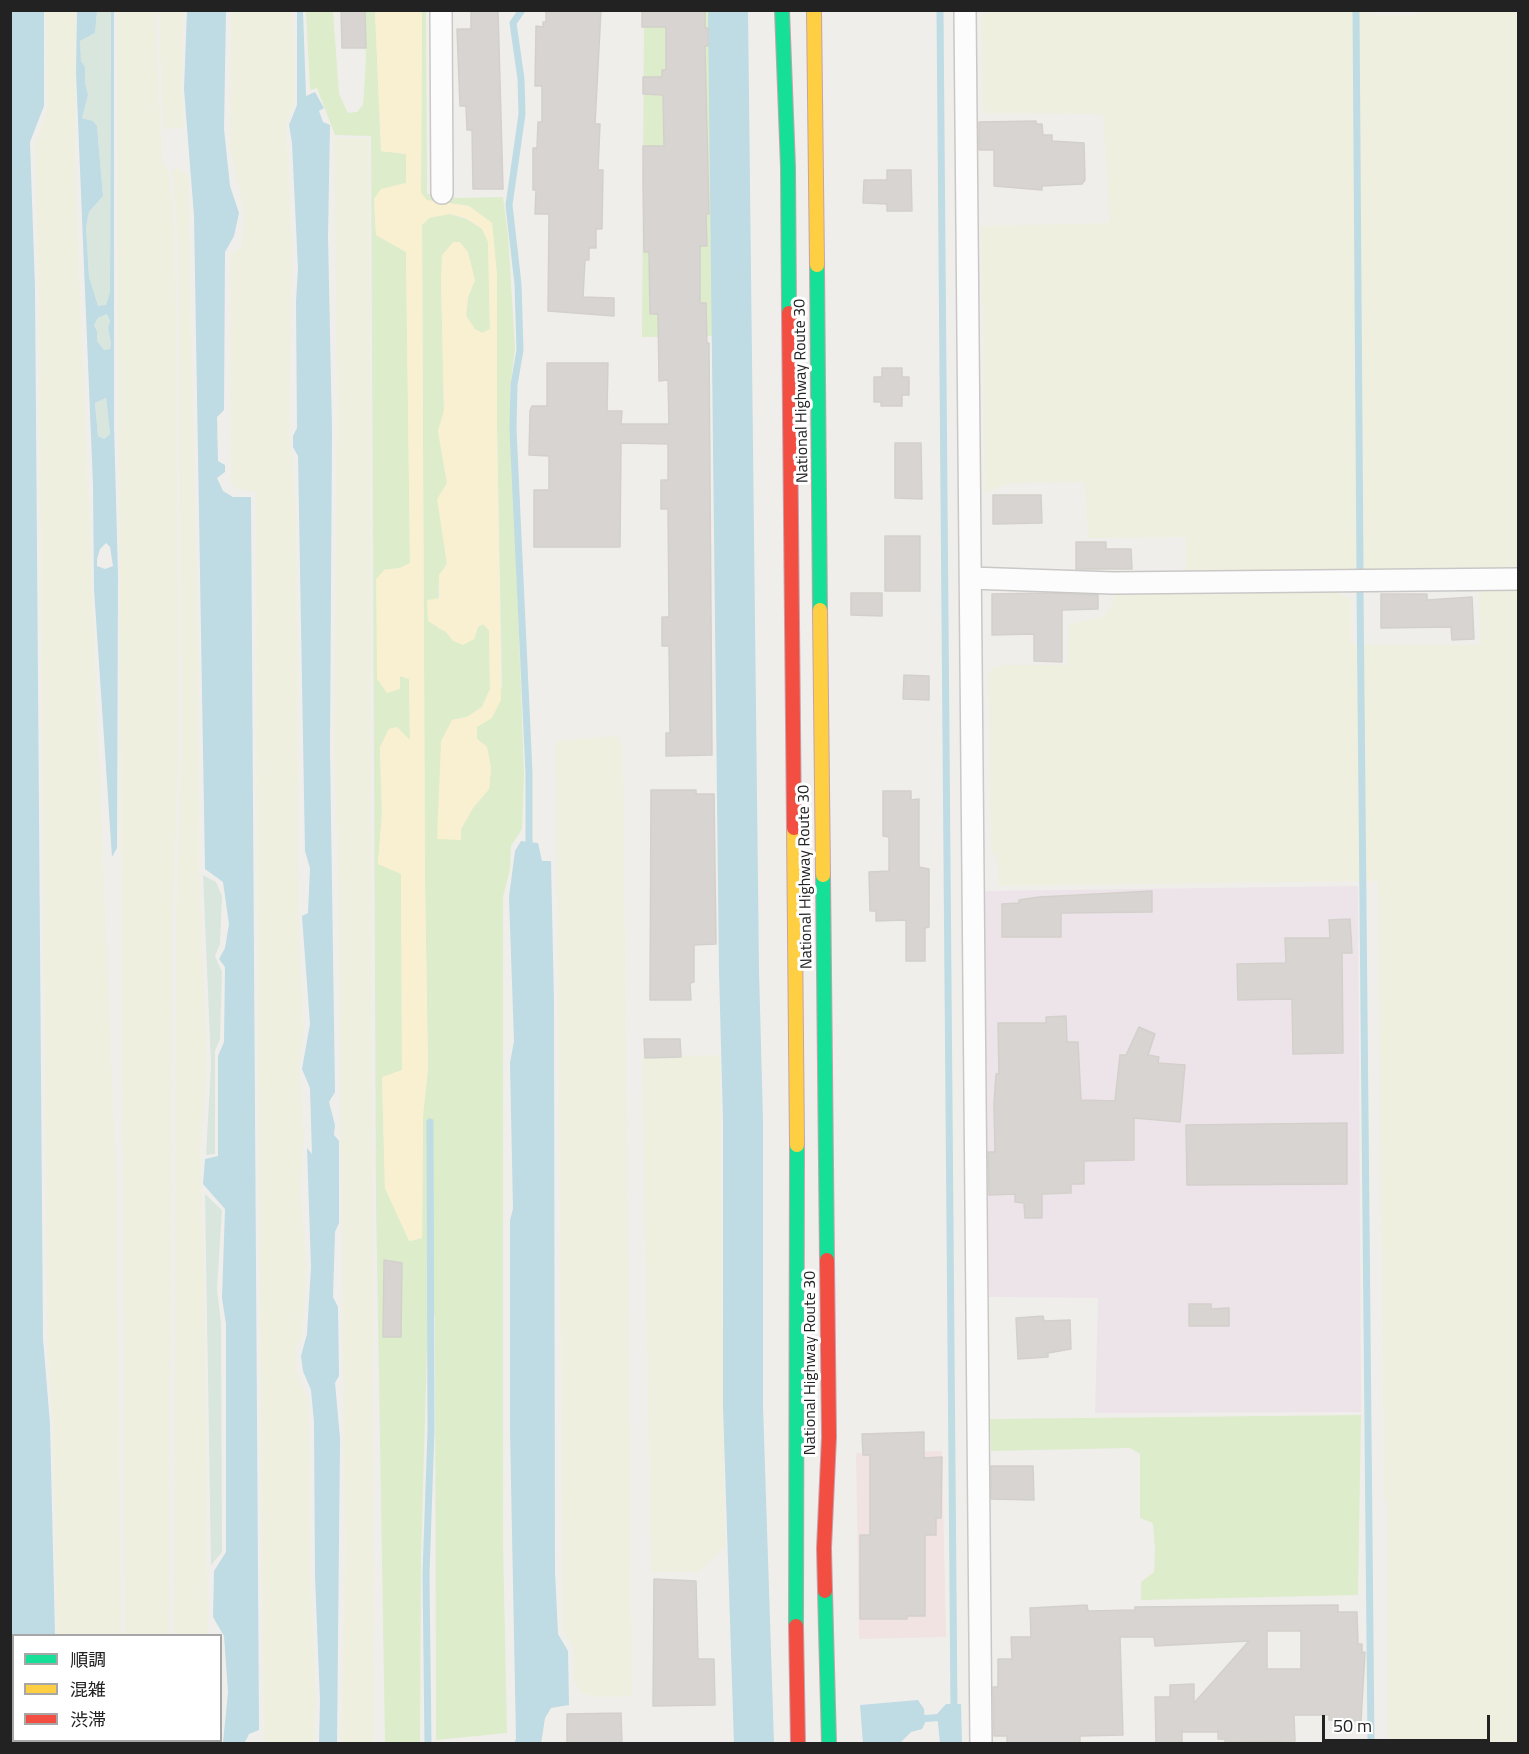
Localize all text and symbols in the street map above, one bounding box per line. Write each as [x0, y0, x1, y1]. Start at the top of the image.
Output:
street label: National Highway Route 30 [791, 299, 813, 483]
street label: National Highway Route 30 [795, 785, 817, 969]
street label: National Highway Route 30 [801, 1271, 821, 1455]
legend [12, 1634, 222, 1742]
text: 順調 [70, 1646, 106, 1673]
text: 混雑 [70, 1676, 106, 1703]
scale bar [1325, 1703, 1493, 1741]
text: 渋滞 [70, 1706, 106, 1733]
text: 50 m [1333, 1712, 1372, 1739]

